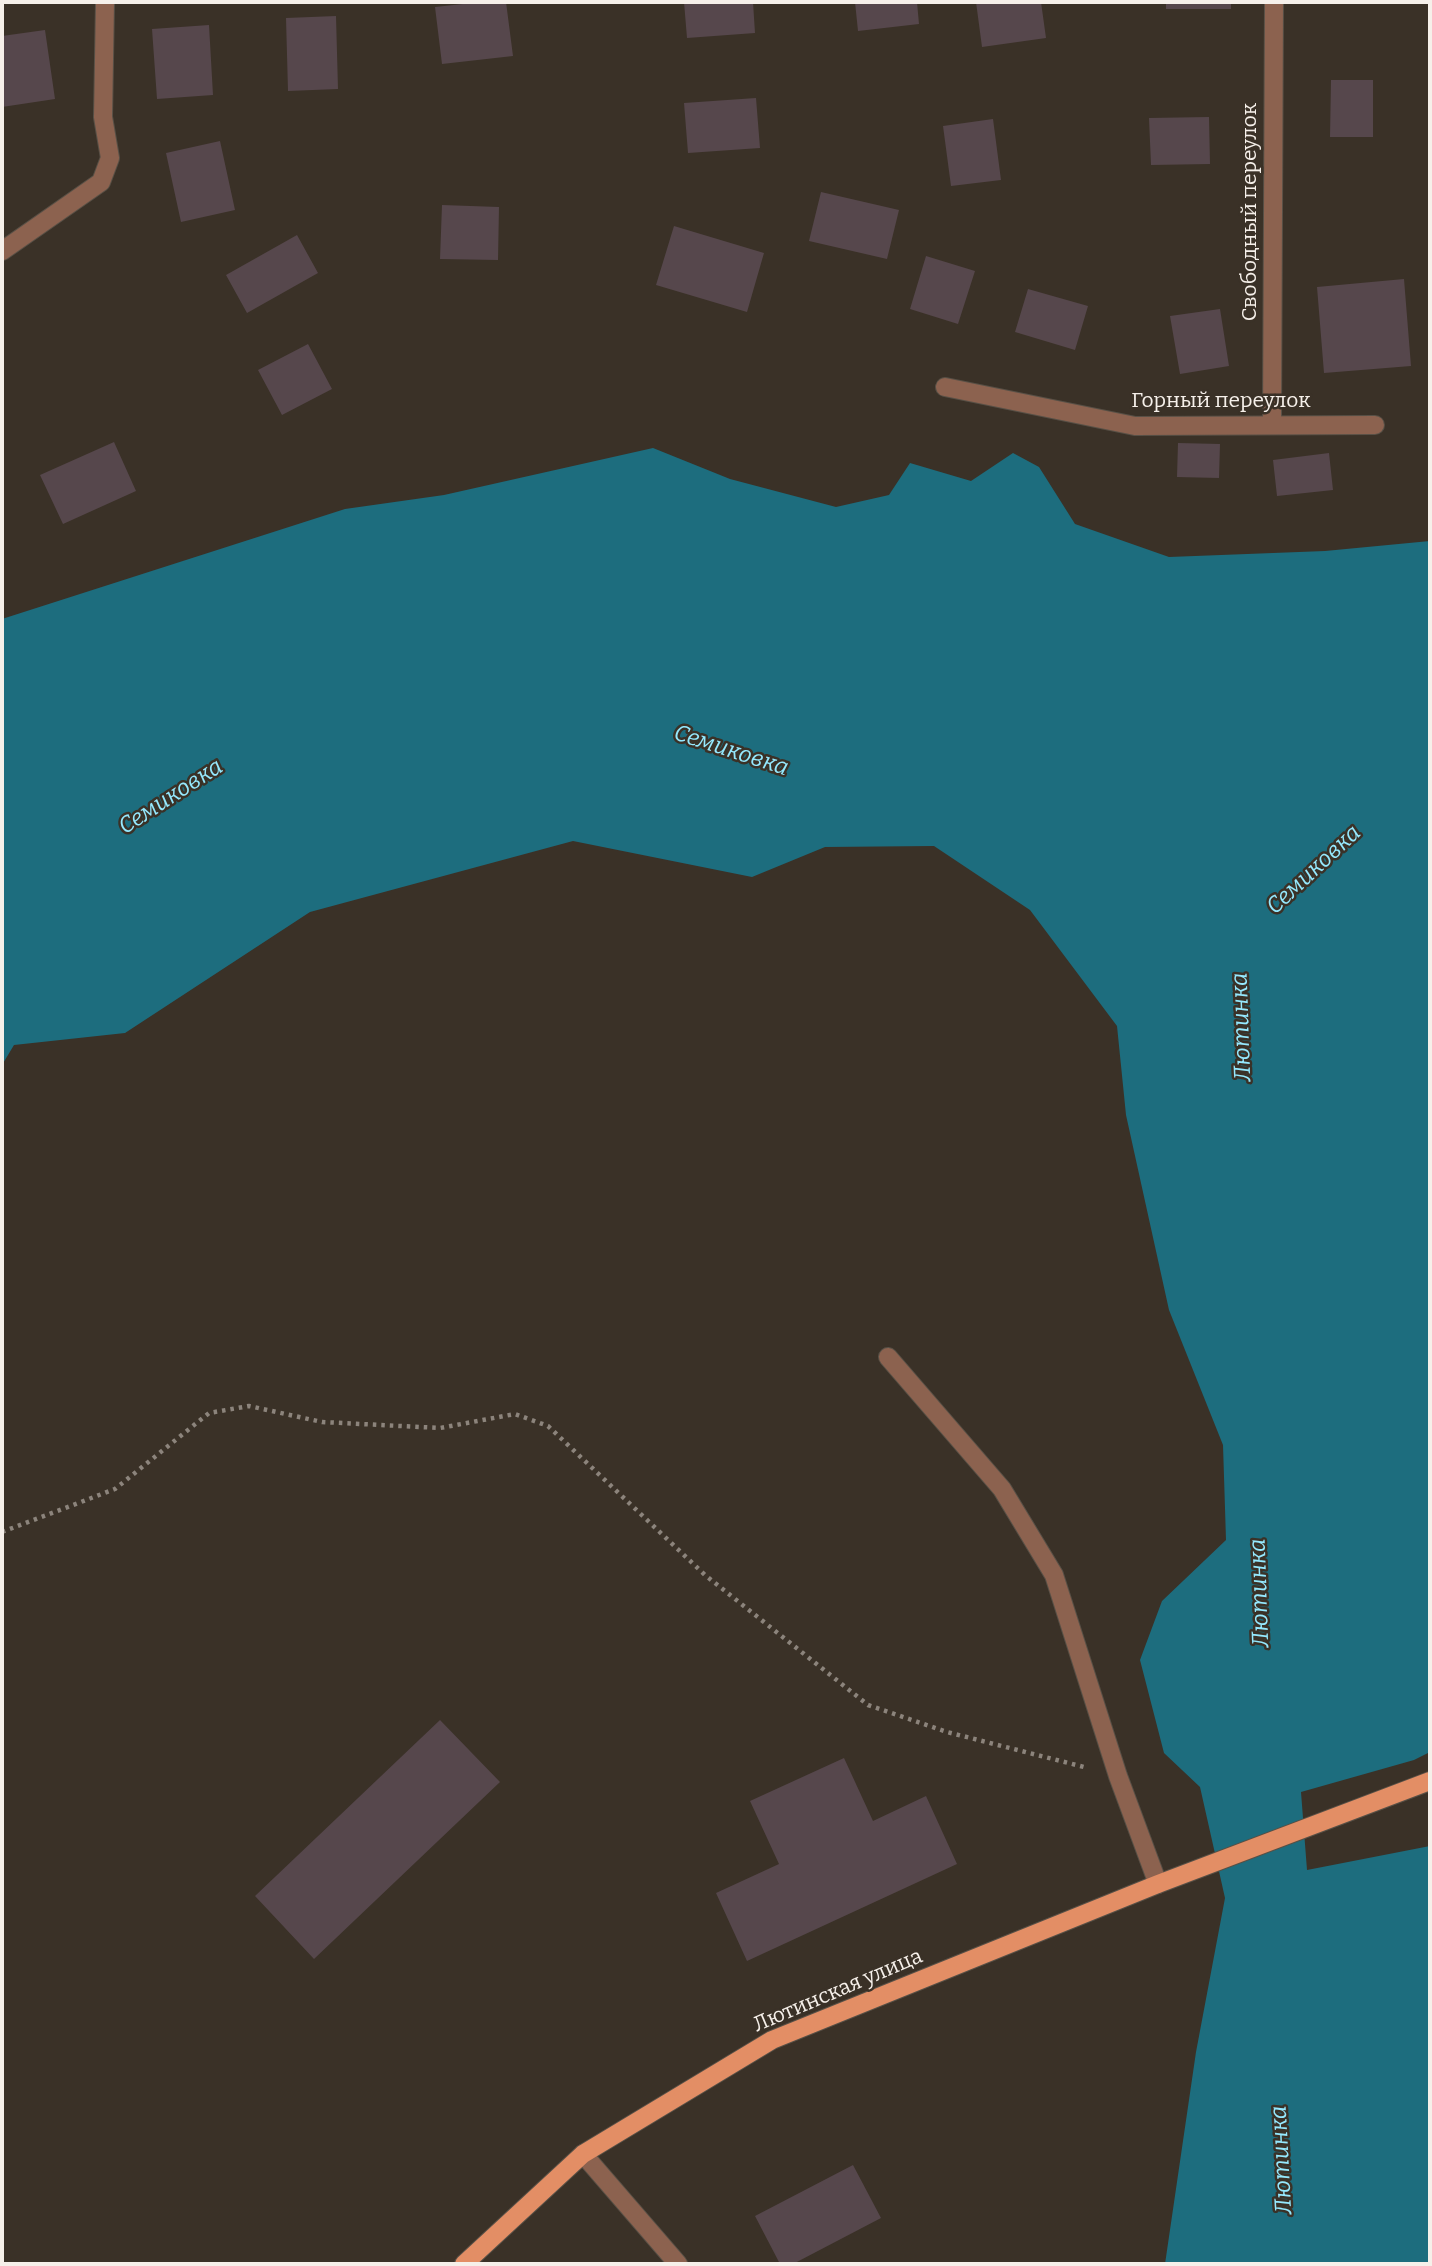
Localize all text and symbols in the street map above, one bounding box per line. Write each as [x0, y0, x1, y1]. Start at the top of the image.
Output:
street label: Свободный переулок [1237, 103, 1263, 321]
street label: Горный переулок [1131, 388, 1311, 414]
water label: Семиковка [670, 720, 792, 782]
water label: Семиковка [114, 753, 228, 841]
water label: Семиковка [1261, 819, 1367, 921]
water label: Лютинка [1226, 972, 1258, 1082]
water label: Лютинка [1244, 1538, 1276, 1648]
street label: Лютинская улица [750, 1944, 926, 2038]
water label: Лютинка [1265, 2105, 1299, 2215]

